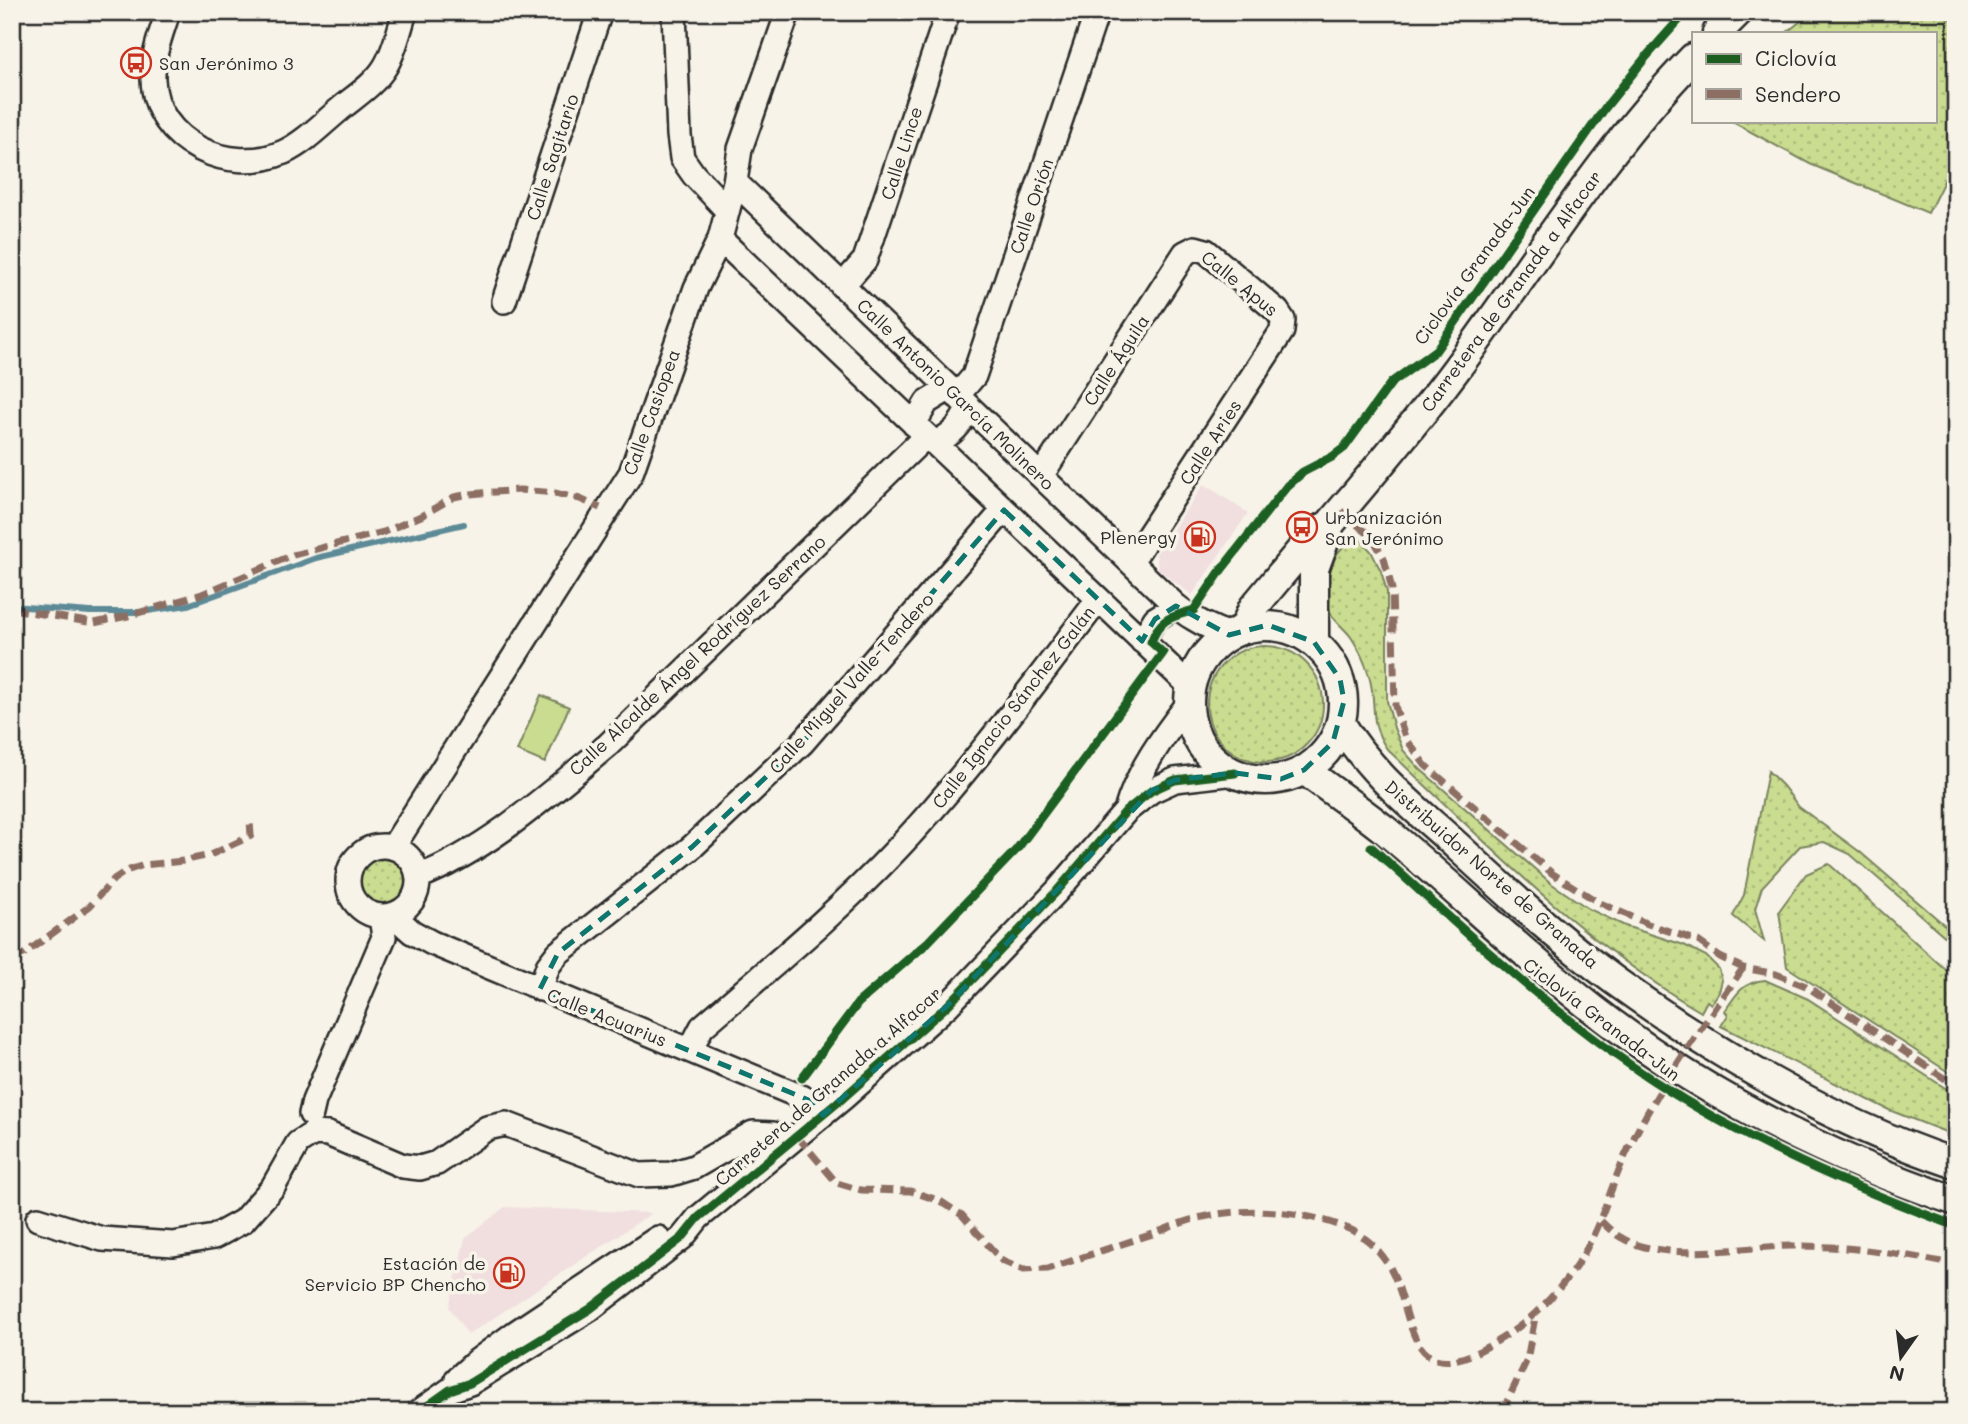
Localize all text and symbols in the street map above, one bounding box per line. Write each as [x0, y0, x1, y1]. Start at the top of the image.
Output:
legend [1692, 32, 1937, 122]
text: Ciclovía [1755, 44, 1837, 71]
bus stop icon: San Jerónimo 3 [119, 46, 153, 80]
place label: San Jerónimo 3 [159, 51, 294, 75]
text: Sendero [1755, 80, 1841, 107]
street label: Calle Sagitario [520, 90, 584, 223]
street label: Calle Lince [875, 103, 927, 203]
street label: Calle Orión [1003, 155, 1059, 257]
street label: Carretera de Granada a Alfacar [1415, 165, 1607, 417]
street label: Ciclovía Granada-Jun [1408, 181, 1540, 349]
street label: Calle Apus [1197, 245, 1283, 321]
street label: Calle Antonio García Molinero [852, 293, 1060, 495]
street label: Calle Águila [1078, 310, 1154, 410]
street label: Calle Casiopea [617, 346, 685, 478]
street label: Calle Aries [1174, 395, 1246, 489]
place label: Urbanización San Jerónimo [1325, 505, 1444, 550]
bus stop icon: Urbanización San Jerónimo [1285, 510, 1319, 544]
fuel station icon: Plenergy [1183, 520, 1217, 554]
place label: Plenergy [1100, 525, 1177, 549]
street label: Calle Alcalde Ángel Rodríguez Serrano [564, 529, 831, 781]
street label: Calle Miguel Valle-Tendero [763, 587, 939, 779]
street label: Calle Ignacio Sánchez Galán [926, 601, 1100, 813]
street label: Distribuidor Norte de Granada [1380, 774, 1604, 974]
street label: Ciclovía Granada-Jun [1519, 952, 1685, 1086]
street label: Carretera de Granada a Alfacar [710, 981, 946, 1191]
street label: Calle Acuarius [544, 982, 670, 1052]
place label: Estación de Servicio BP Chencho [305, 1251, 486, 1296]
fuel station icon: Estación de Servicio BP Chencho [492, 1256, 526, 1290]
north arrow [1867, 1322, 1937, 1392]
text: N [1887, 1360, 1907, 1388]

